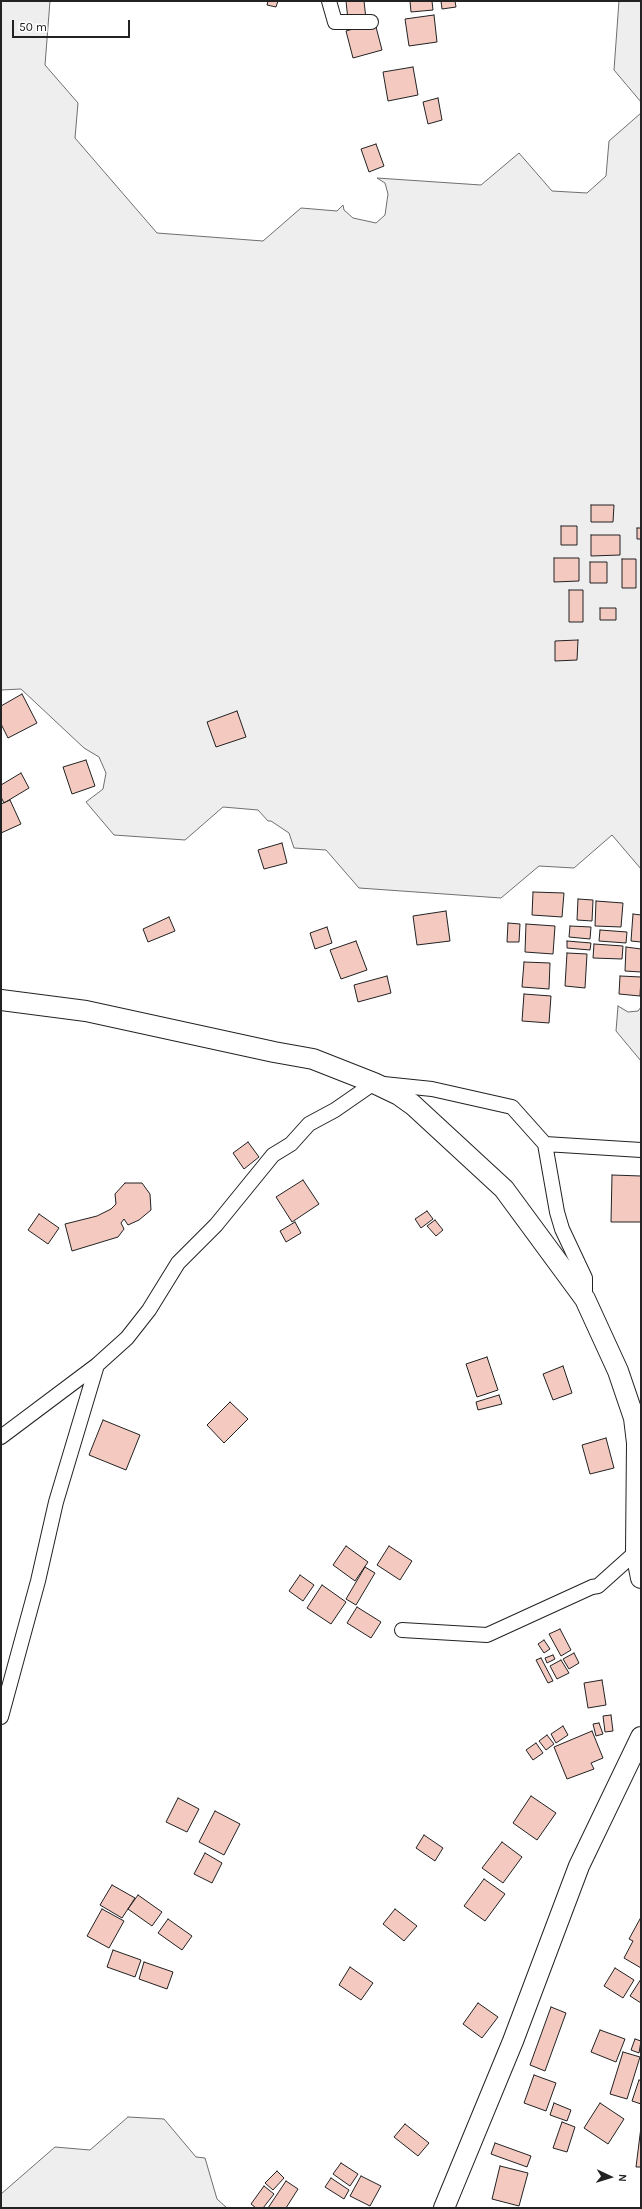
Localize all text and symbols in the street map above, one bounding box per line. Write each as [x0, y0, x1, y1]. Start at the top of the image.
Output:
scale bar [14, 12, 132, 38]
text: 50 m [19, 20, 47, 34]
north arrow [590, 2157, 630, 2197]
text: N [616, 2173, 629, 2182]

